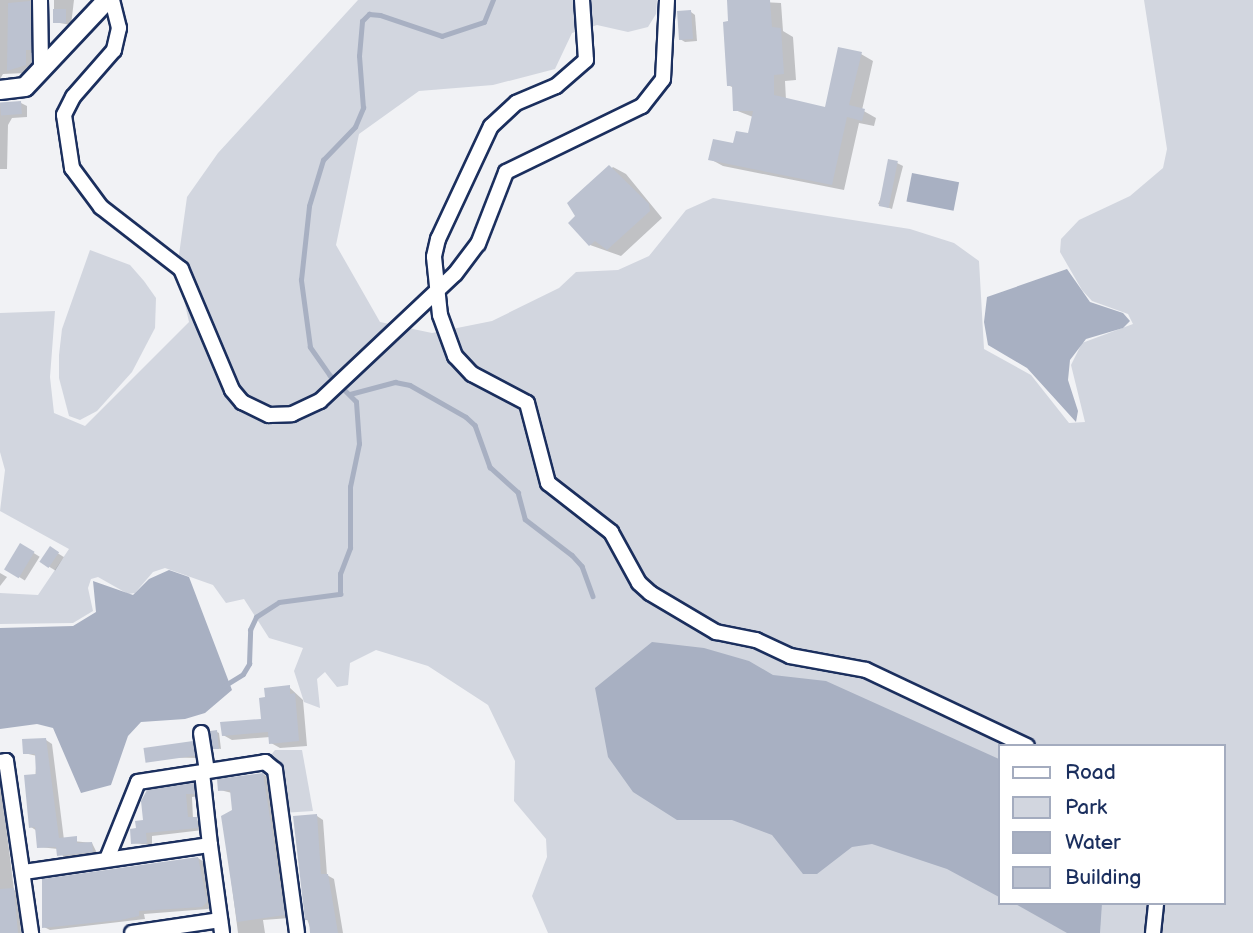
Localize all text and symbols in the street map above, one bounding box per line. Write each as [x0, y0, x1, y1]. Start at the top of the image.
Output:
legend [998, 744, 1225, 905]
text: Road [1065, 760, 1116, 785]
text: Park [1065, 795, 1107, 820]
text: Water [1065, 830, 1121, 855]
text: Building [1065, 865, 1141, 890]

